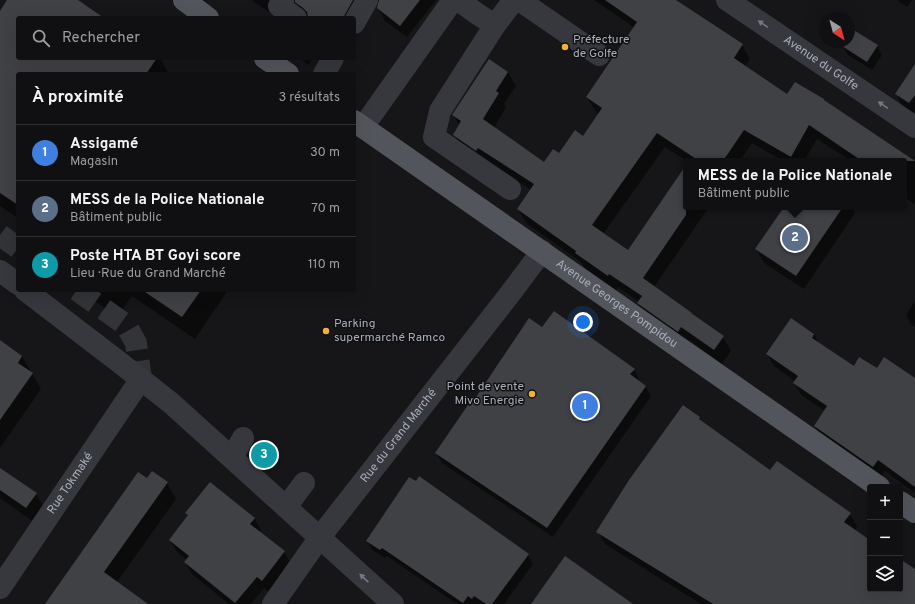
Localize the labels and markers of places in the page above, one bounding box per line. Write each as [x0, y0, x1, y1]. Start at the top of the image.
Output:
place label: Préfecture de Golfe [573, 32, 630, 62]
marker: Préfecture de Golfe [560, 42, 570, 52]
pin: 2 [782, 223, 808, 253]
place label: Parking supermarché Ramco [334, 316, 446, 346]
marker: Parking supermarché Ramco [321, 326, 331, 336]
place label: Point de vente Mivo Energie [447, 379, 524, 409]
marker: Point de vente Mivo Energie [527, 389, 537, 399]
pin: 1 [572, 391, 598, 421]
pin: 3 [251, 440, 277, 470]

